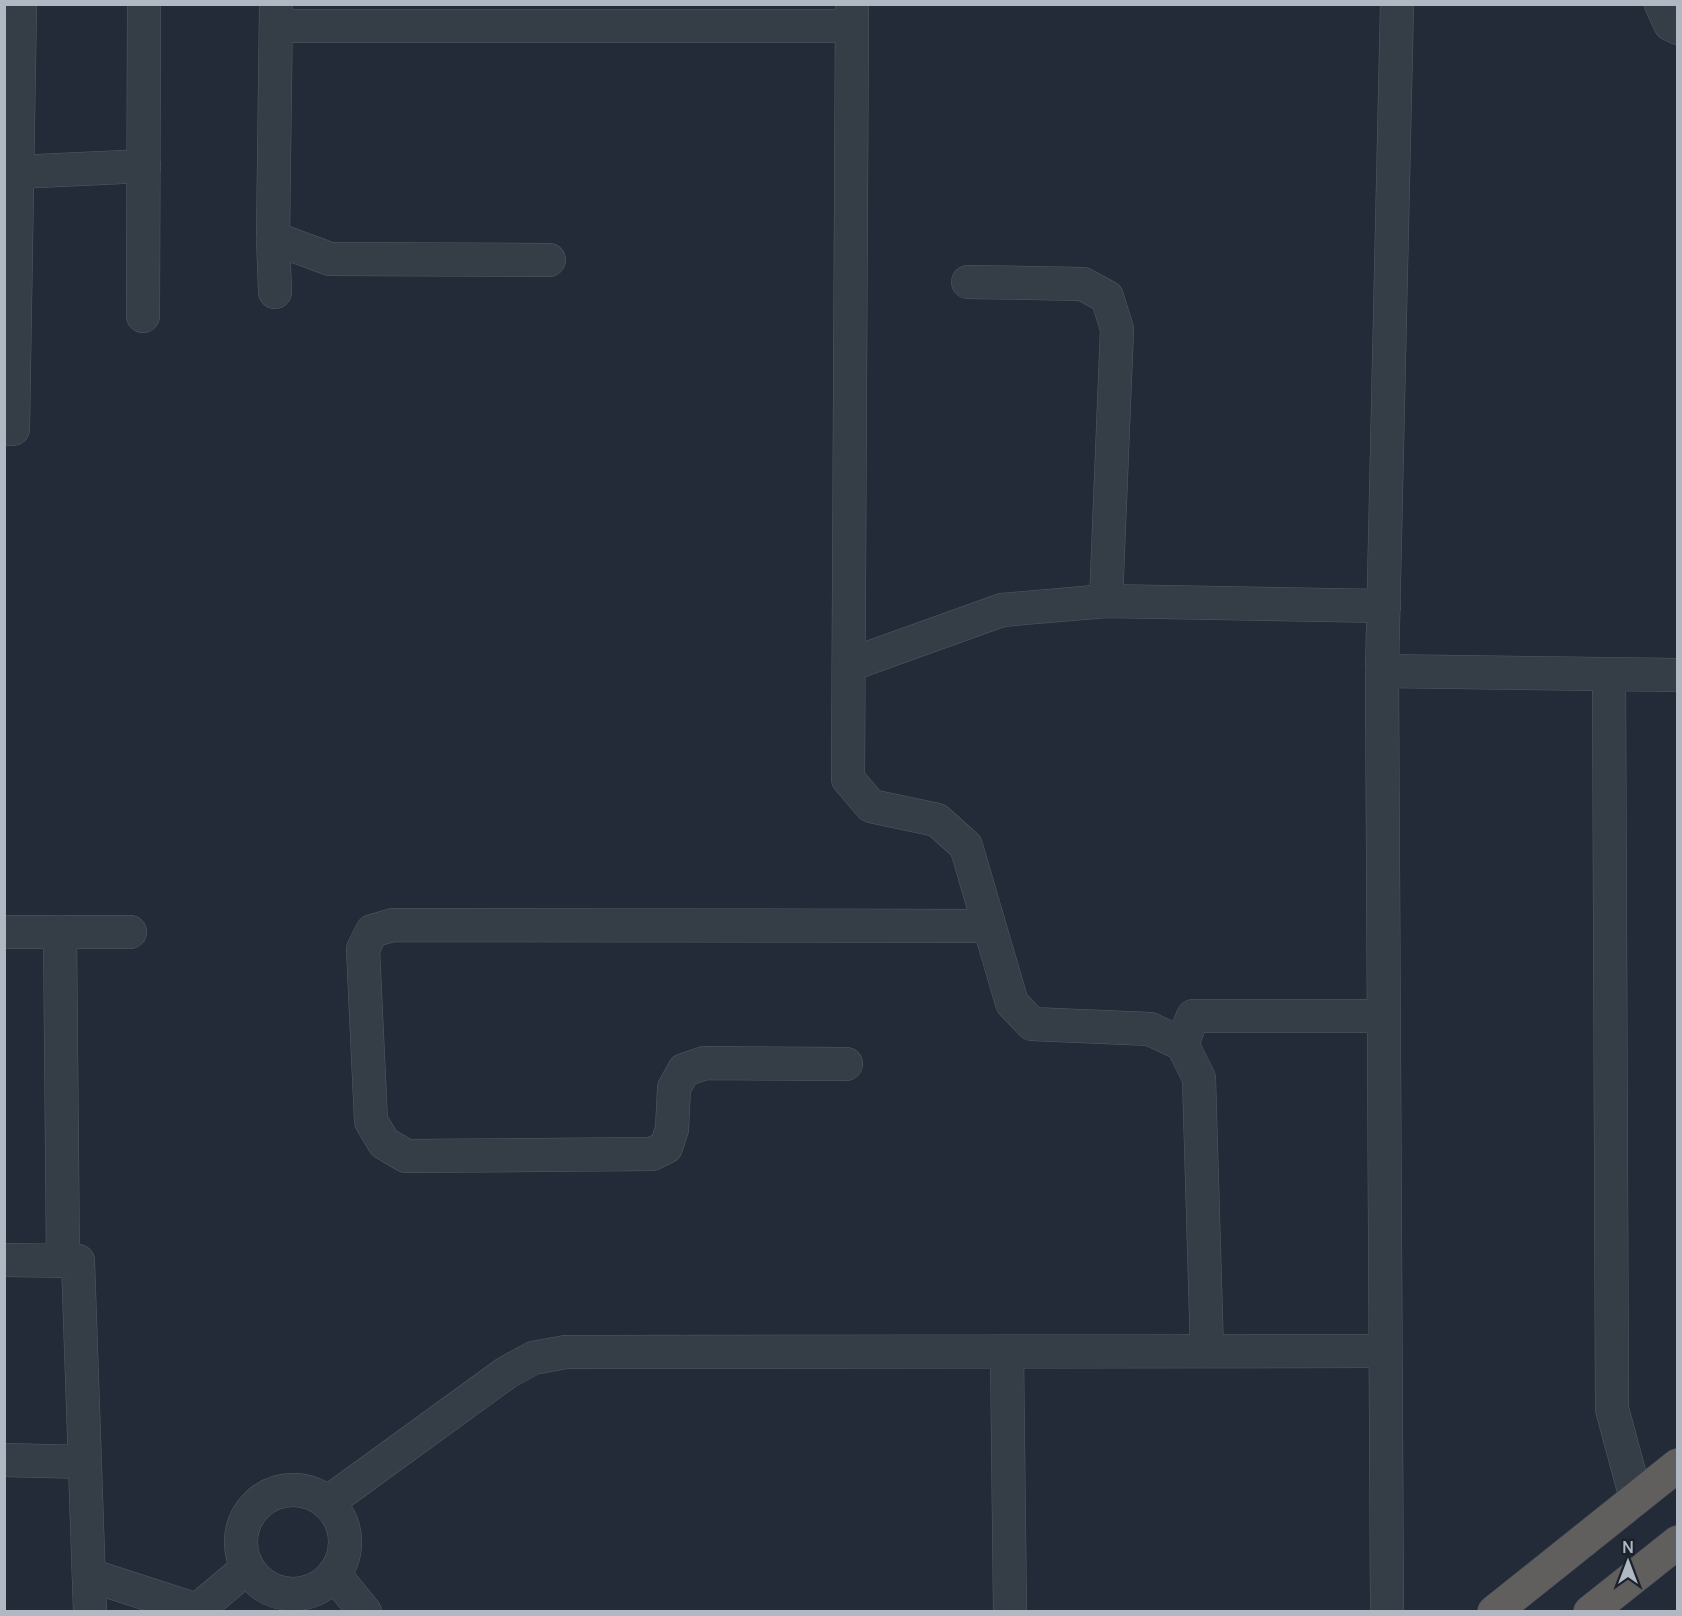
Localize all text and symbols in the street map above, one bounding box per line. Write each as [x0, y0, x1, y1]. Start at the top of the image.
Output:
north arrow [1598, 1532, 1658, 1592]
text: N [1622, 1536, 1634, 1558]

